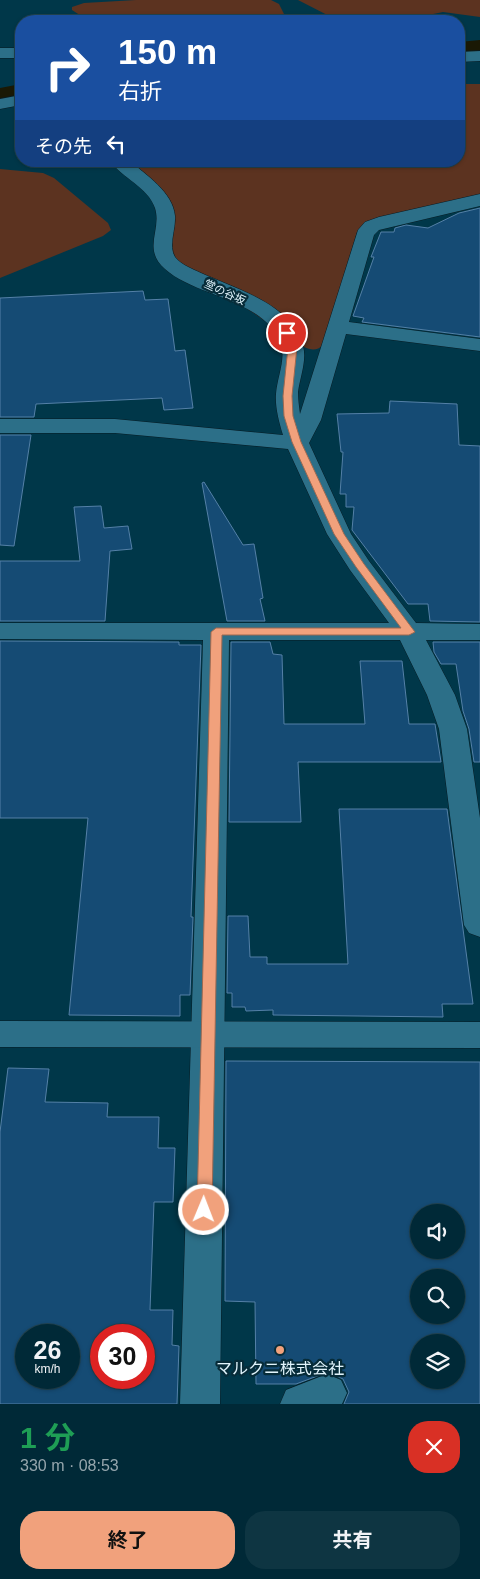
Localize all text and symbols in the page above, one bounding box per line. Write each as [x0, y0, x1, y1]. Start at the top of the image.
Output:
text: 150 m [118, 32, 217, 71]
icon: right [35, 35, 100, 100]
text: 右折 [118, 79, 162, 104]
icon: left [102, 130, 130, 158]
text: その先 [35, 136, 92, 157]
street label: 堂の谷坂 [203, 277, 247, 307]
pin [266, 312, 308, 354]
icon: arrive [273, 319, 301, 347]
position arrow [177, 1183, 229, 1235]
map controls [410, 1204, 465, 1389]
button: sound [410, 1204, 465, 1259]
button: search [410, 1269, 465, 1324]
speed limit sign: 30 [90, 1324, 155, 1389]
button: layers [410, 1334, 465, 1389]
text: 26 [34, 1336, 61, 1364]
marker: マルクニ株式会社 [274, 1344, 286, 1356]
place label: マルクニ株式会社 [216, 1360, 344, 1377]
text: km/h [34, 1362, 61, 1376]
text: 1 分 [20, 1421, 75, 1454]
button: close [408, 1421, 460, 1473]
text: 330 m · 08:53 [20, 1457, 119, 1474]
button: 終了 [20, 1511, 235, 1569]
button: 共有 [245, 1511, 460, 1569]

